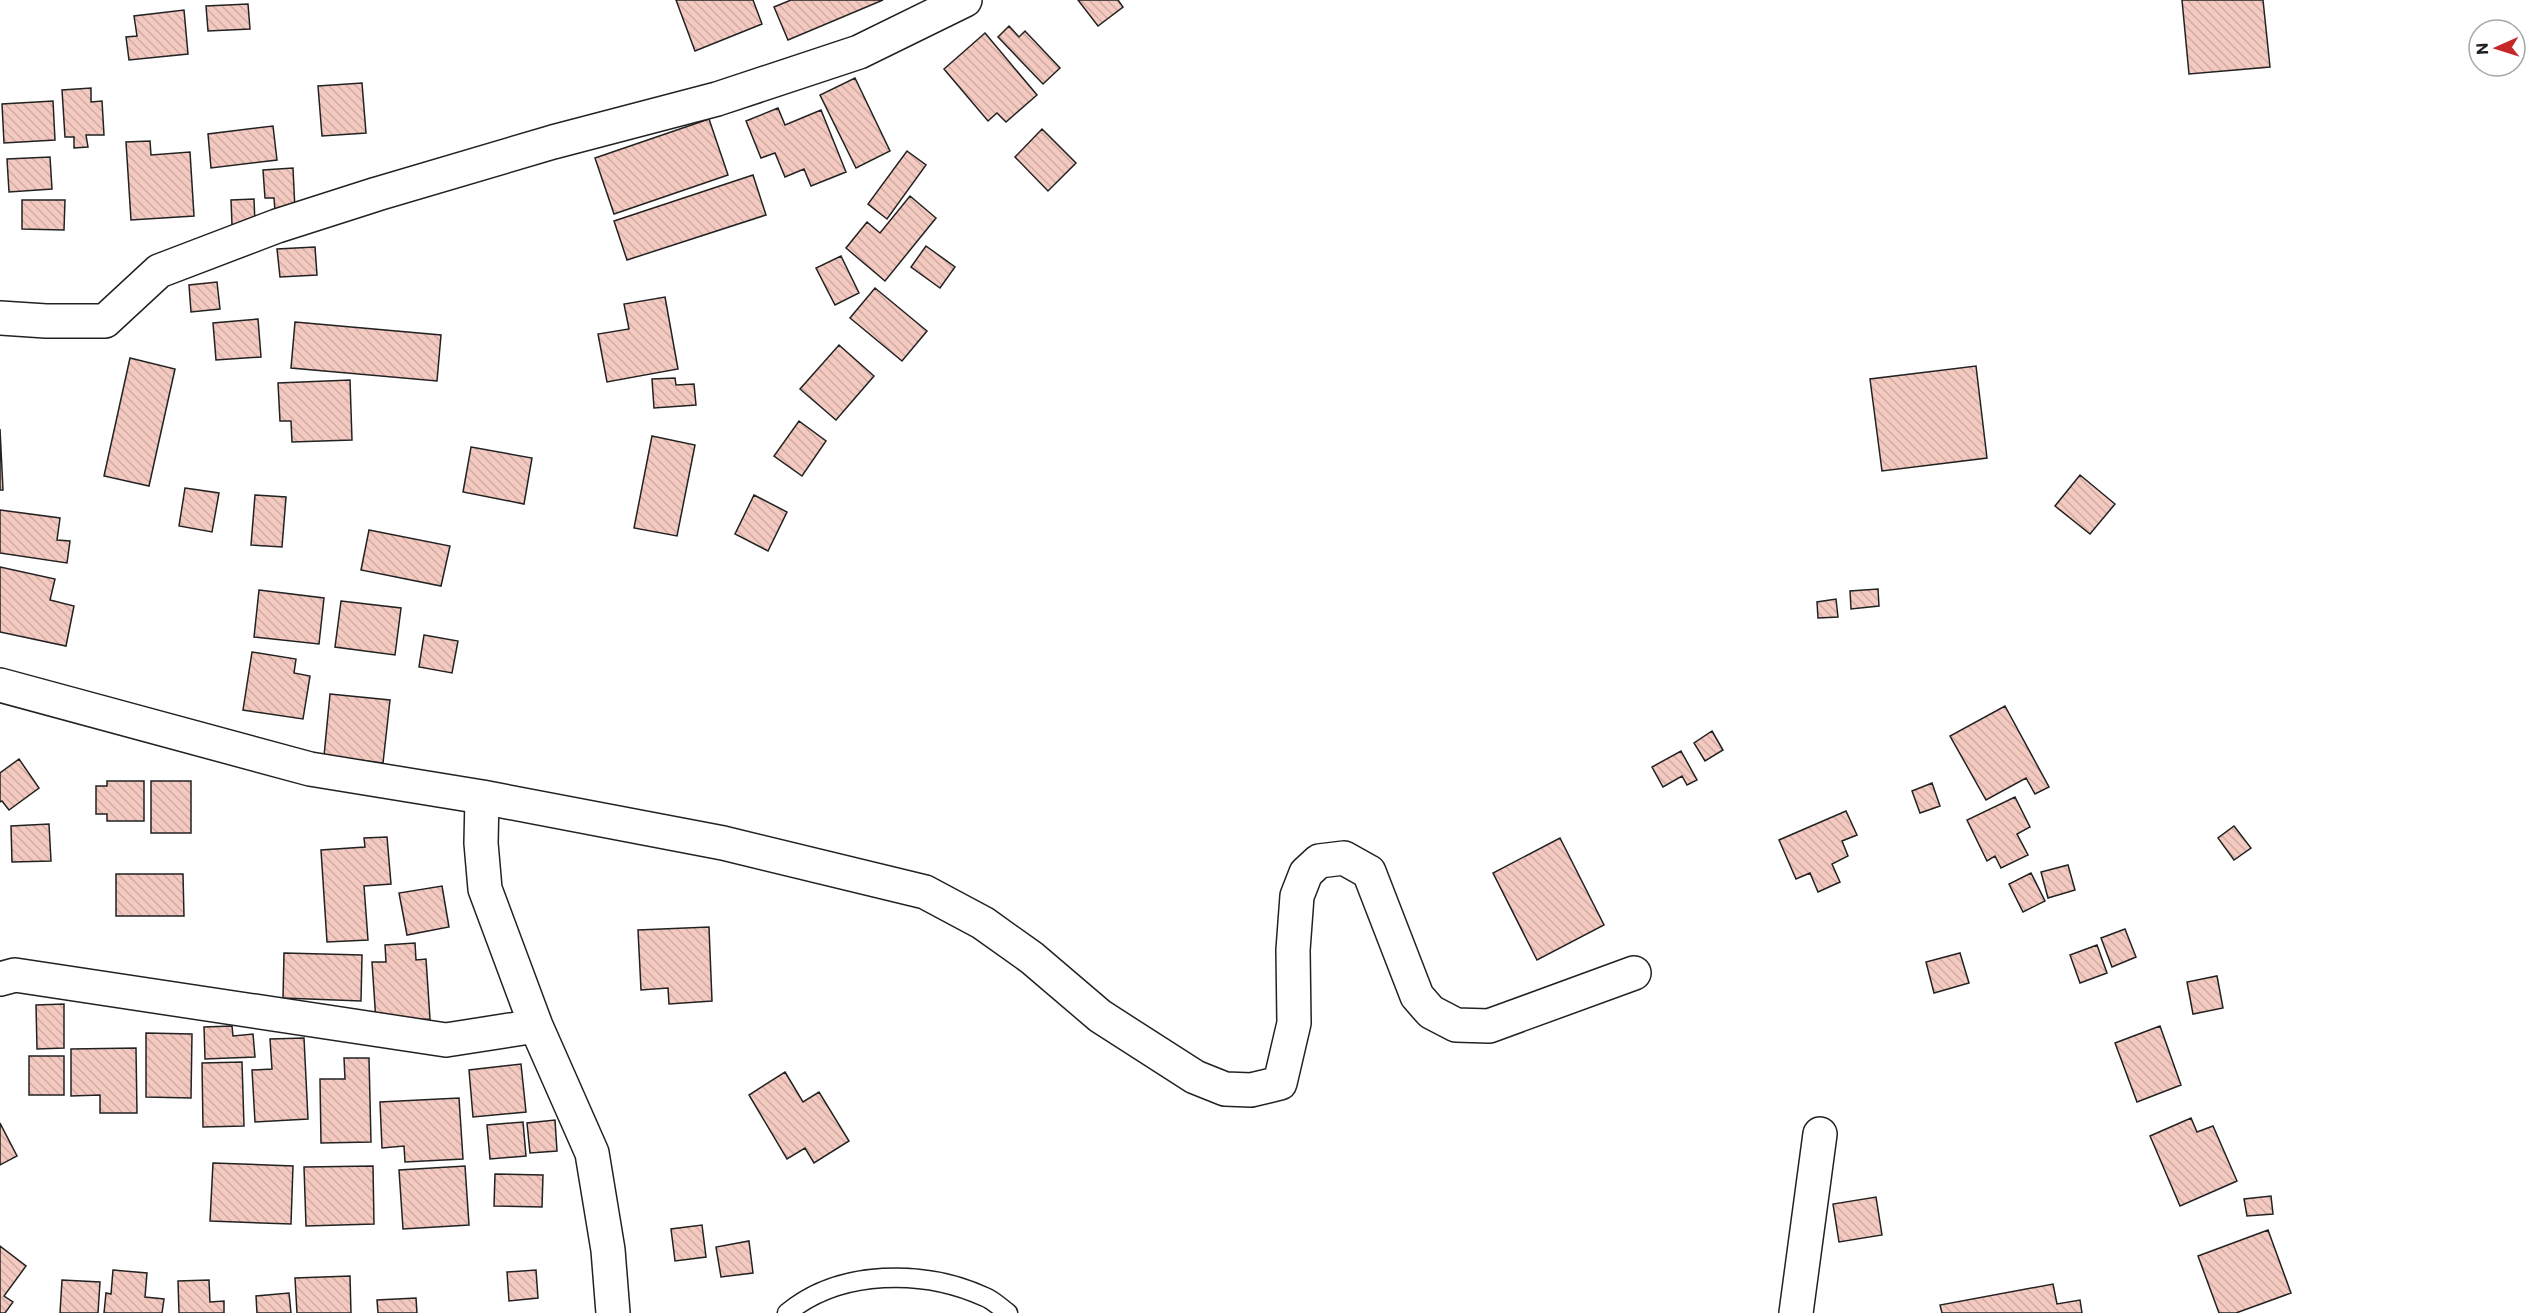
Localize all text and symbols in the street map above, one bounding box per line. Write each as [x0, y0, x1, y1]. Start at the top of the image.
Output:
north arrow [2467, 18, 2527, 78]
text: N [2472, 42, 2491, 55]

